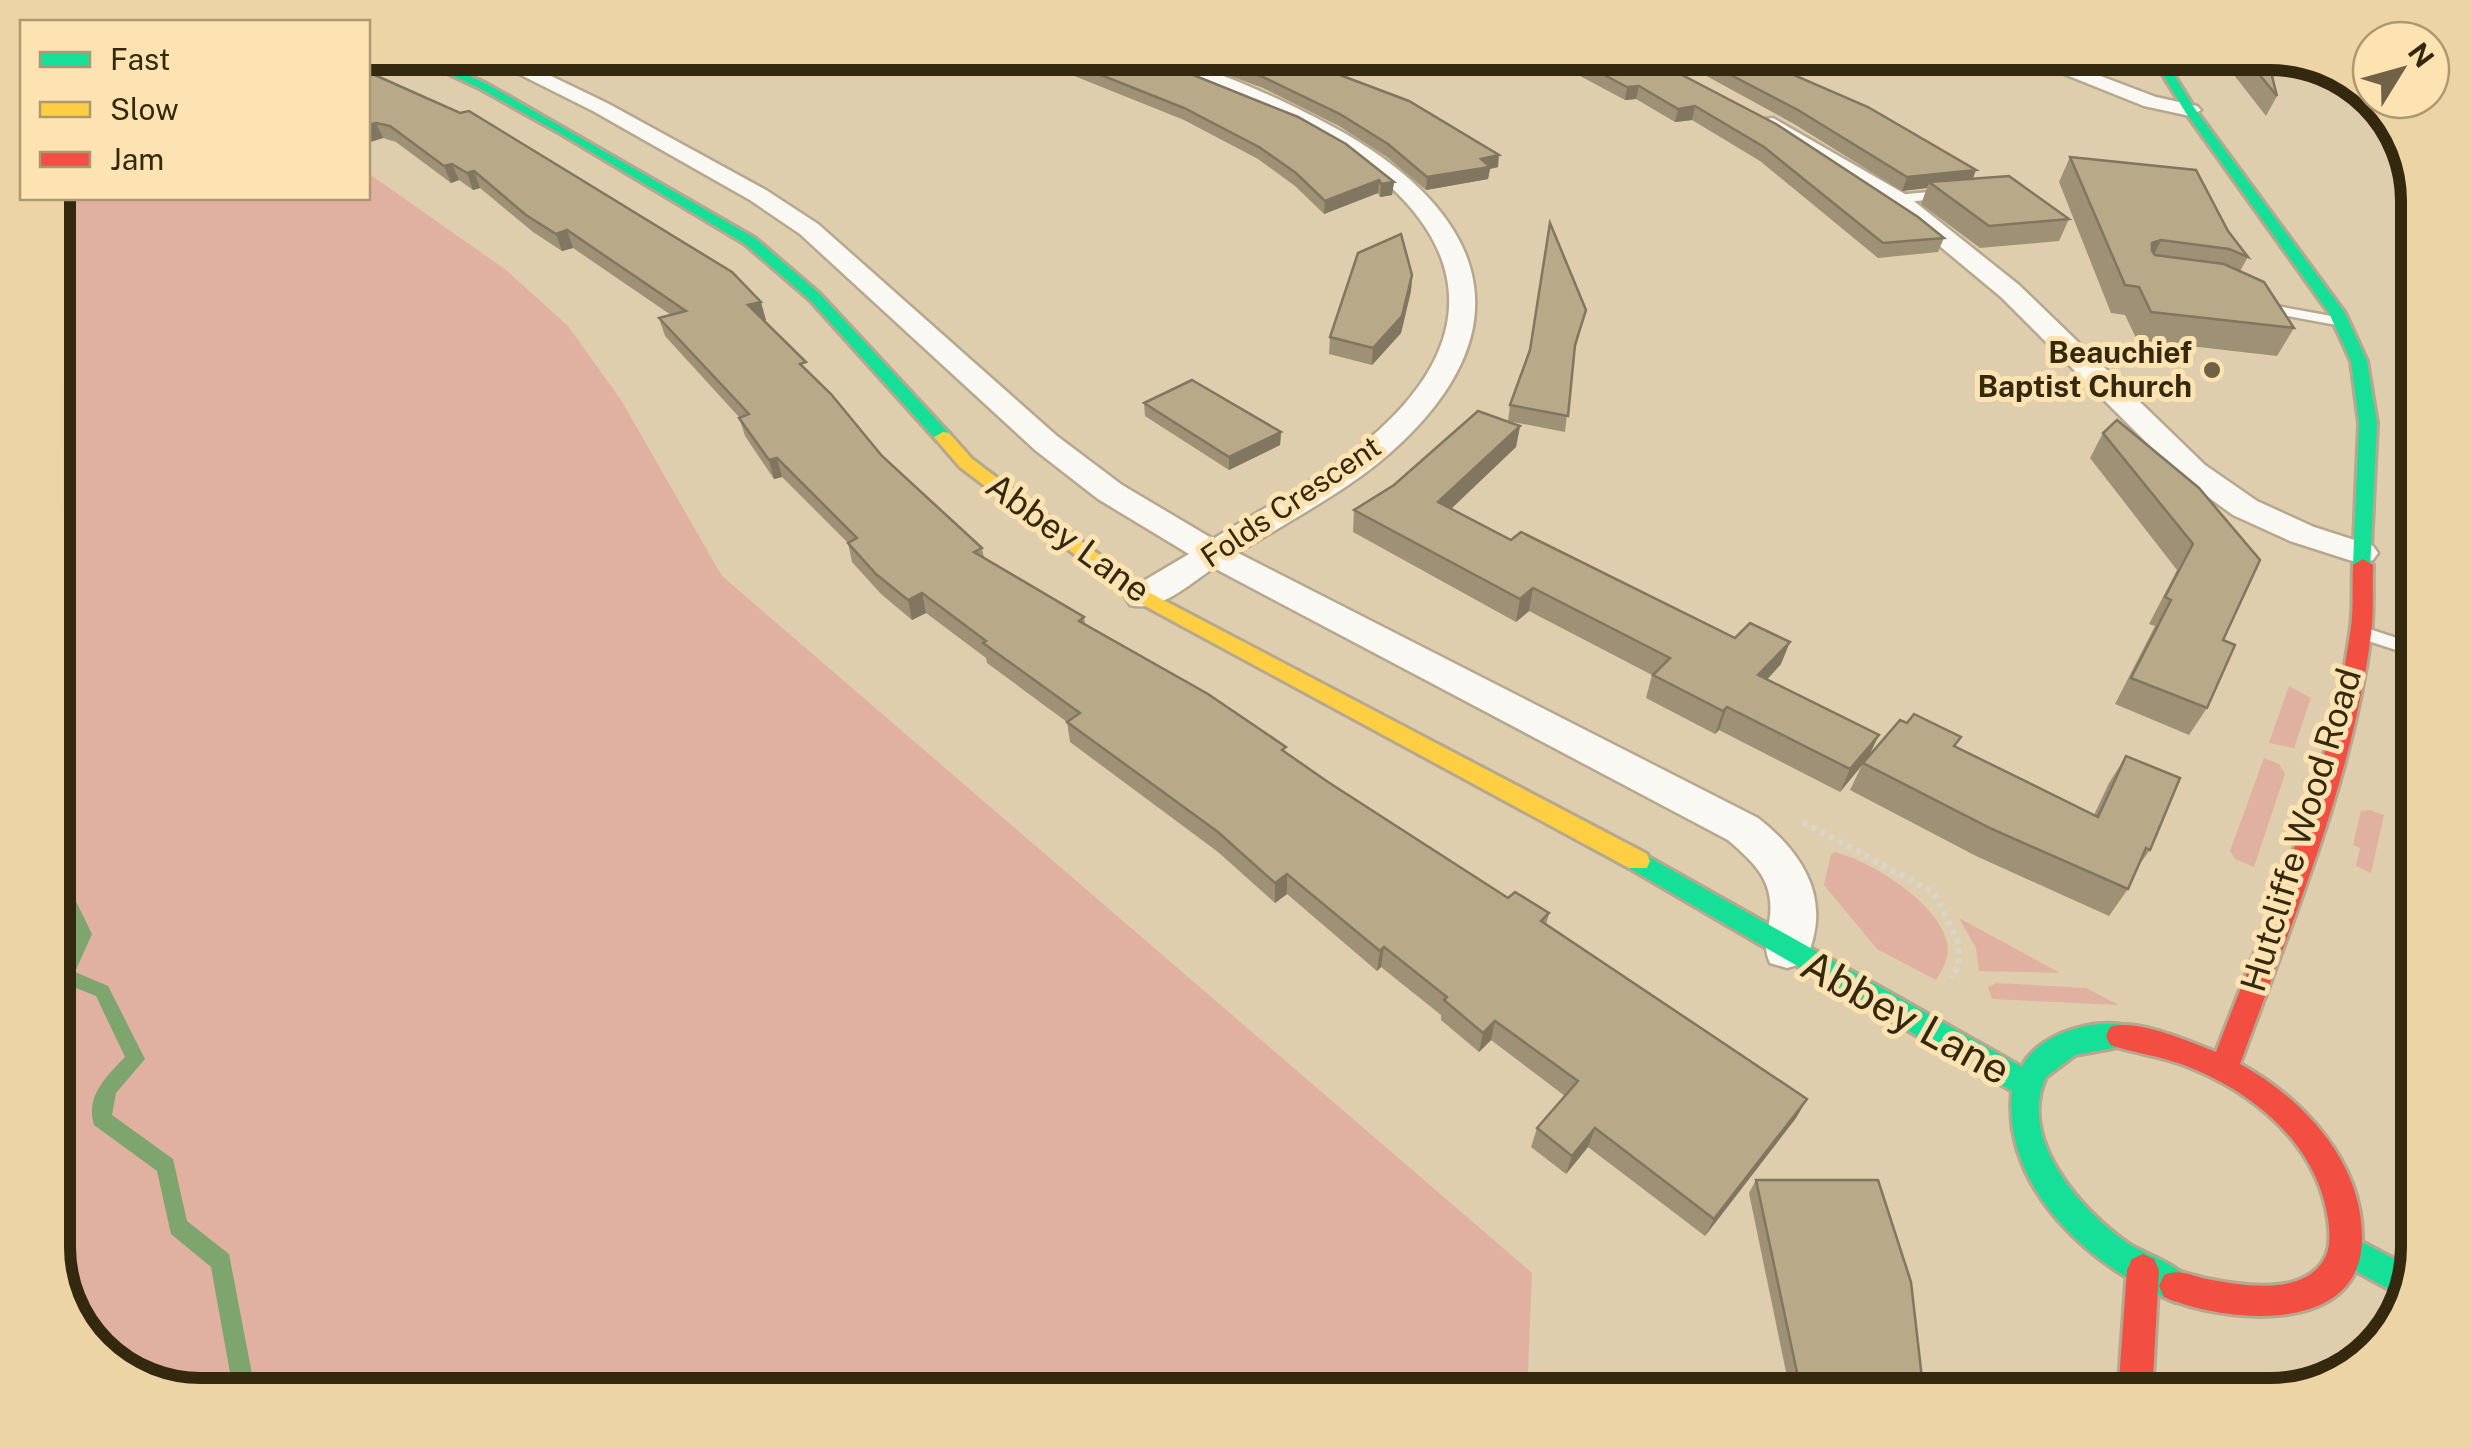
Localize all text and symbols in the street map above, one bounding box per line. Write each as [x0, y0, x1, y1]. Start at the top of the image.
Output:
legend [20, 20, 370, 200]
north arrow [2351, 20, 2451, 120]
text: N [2402, 36, 2441, 73]
text: Fast [110, 41, 170, 77]
text: Slow [110, 91, 179, 127]
text: Jam [110, 141, 164, 177]
place label: Beauchief Baptist Church [1978, 334, 2192, 404]
marker: Beauchief Baptist Church [2201, 359, 2223, 381]
street label: Folds Crescent [1194, 428, 1387, 574]
street label: Abbey Lane [978, 464, 1158, 611]
street label: Hutcliffe Wood Road [2232, 663, 2369, 996]
street label: Abbey Lane [1793, 939, 2019, 1094]

